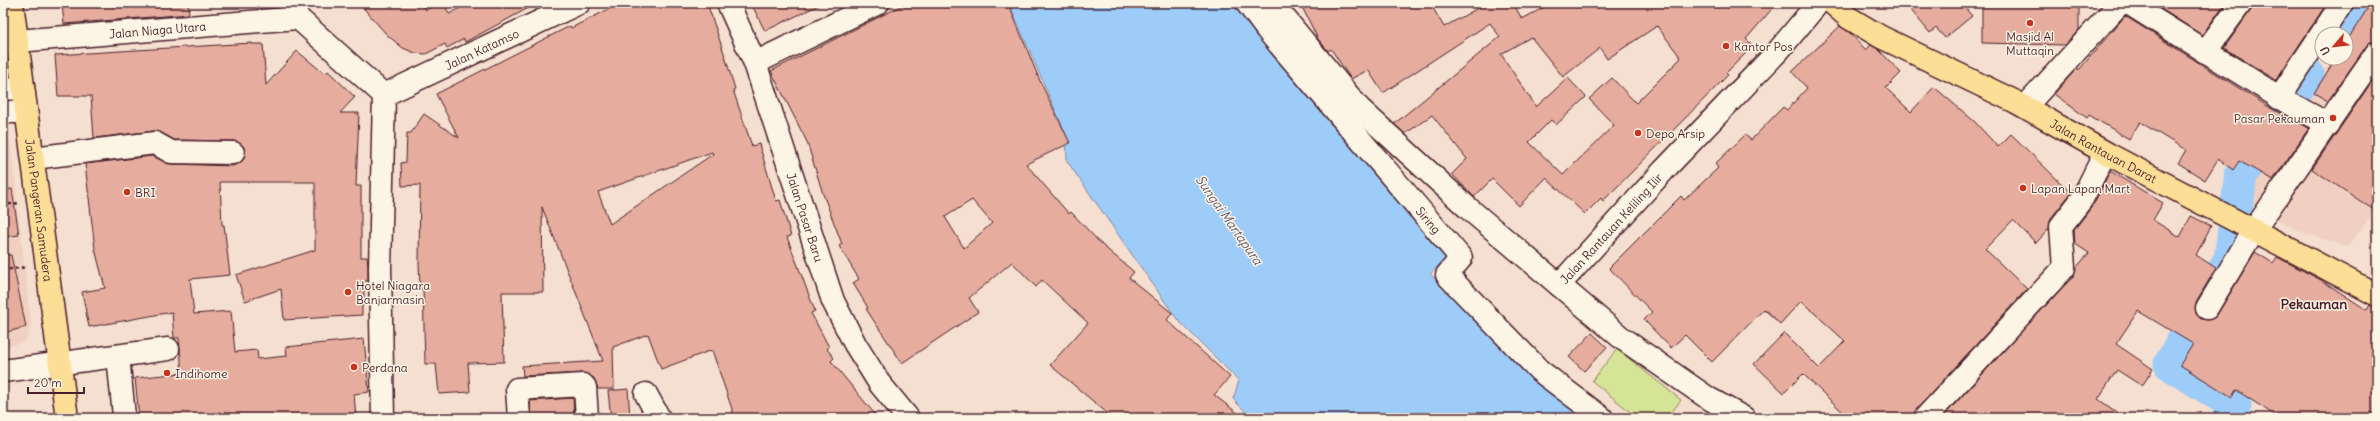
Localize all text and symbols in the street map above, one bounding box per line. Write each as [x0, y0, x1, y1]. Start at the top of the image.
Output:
street label: Jalan Niaga Utara [108, 18, 207, 41]
marker: Masjid Al Muttaqin [2025, 18, 2035, 28]
street label: Jalan Katamso [442, 25, 521, 73]
north arrow [2314, 26, 2354, 66]
place label: Masjid Al Muttaqin [2006, 29, 2054, 58]
place label: Kantor Pos [1734, 39, 1793, 54]
marker: Kantor Pos [1721, 41, 1731, 51]
text: U [2317, 44, 2333, 57]
place label: Pasar Pekauman [2234, 111, 2325, 126]
marker: Pasar Pekauman [2328, 113, 2338, 123]
street label: Jalan Rantauan Darat [2048, 116, 2159, 186]
place label: Depo Arsip [1646, 126, 1705, 141]
marker: Depo Arsip [1633, 128, 1643, 138]
street label: Jalan Pangeran Samudera [23, 138, 56, 283]
street label: Jalan Rantauan Keliling Ilir [1557, 170, 1665, 287]
street label: Jalan Pasar Baru [784, 171, 827, 264]
water label: Sungai Martapura [1192, 172, 1267, 269]
place label: Lapan Lapan Mart [2031, 181, 2130, 196]
marker: Lapan Lapan Mart [2018, 183, 2028, 193]
place label: BRI [135, 185, 156, 200]
marker: BRI [122, 187, 132, 197]
street label: Siring [1413, 203, 1444, 236]
place label: Hotel Niagara Banjarmasin [356, 278, 430, 307]
marker: Hotel Niagara Banjarmasin [343, 287, 353, 297]
district label: Pekauman [2281, 295, 2347, 313]
place label: Perdana [362, 360, 408, 375]
marker: Perdana [349, 362, 359, 372]
place label: Indihome [175, 366, 228, 381]
marker: Indihome [162, 368, 172, 378]
scale bar [28, 369, 84, 395]
text: 20 m [34, 375, 62, 390]

